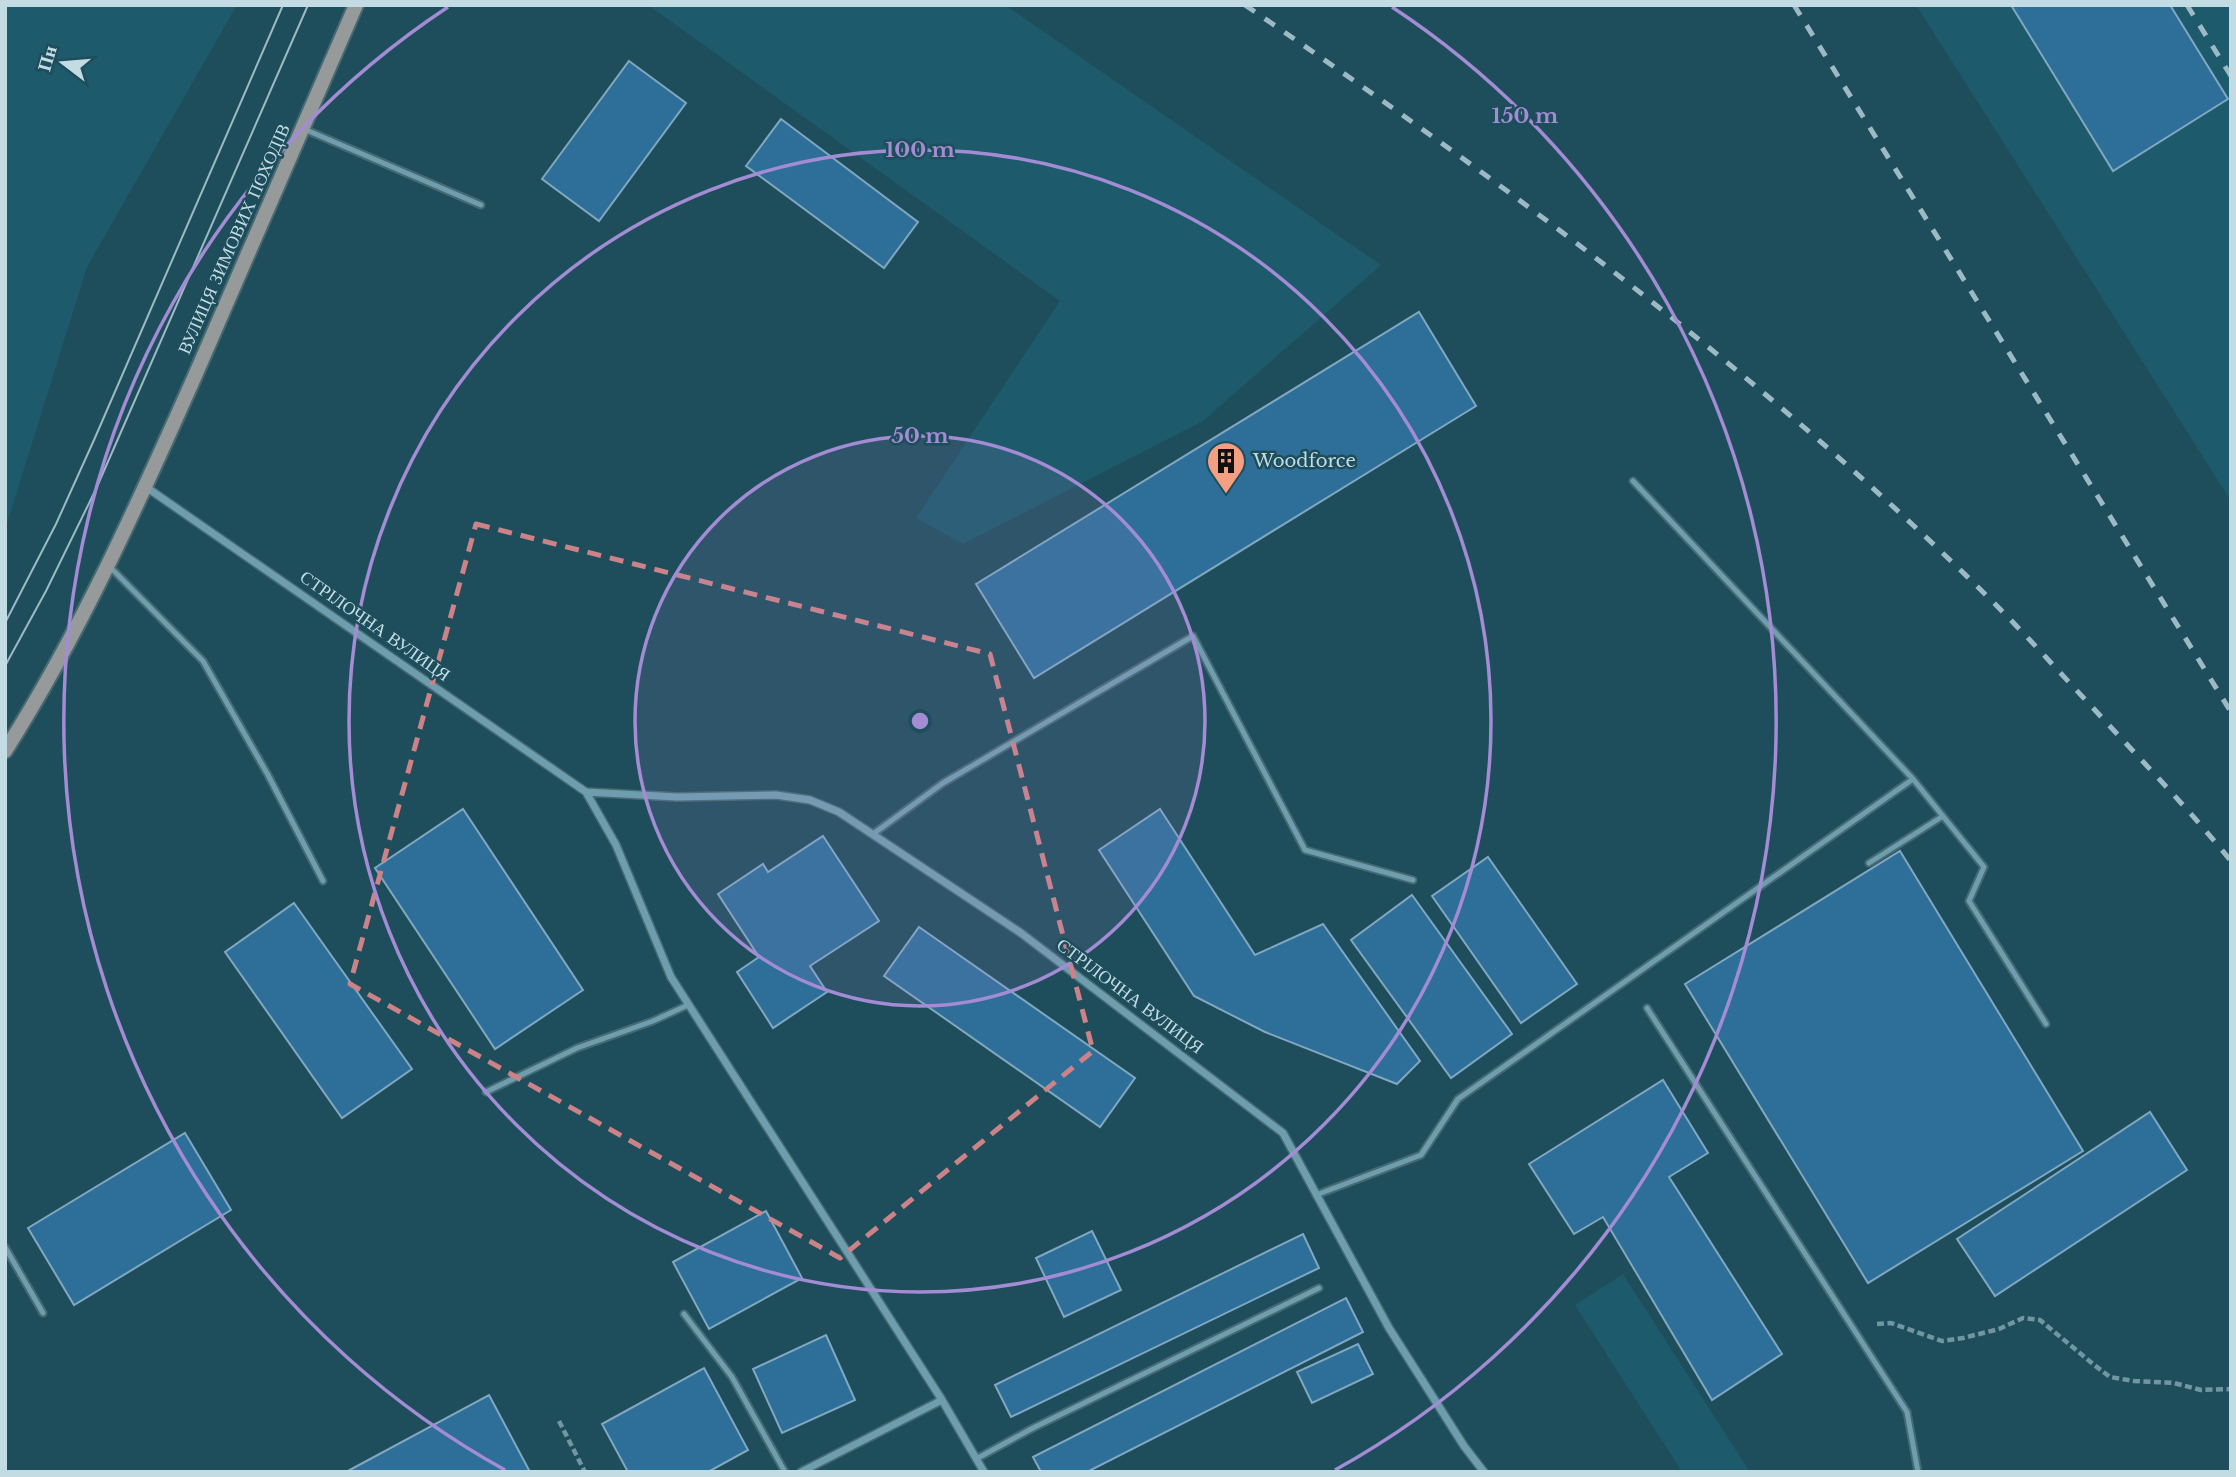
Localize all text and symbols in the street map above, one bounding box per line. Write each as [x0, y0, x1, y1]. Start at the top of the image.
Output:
north arrow [28, 28, 98, 98]
text: Пн [33, 43, 62, 74]
text: 150 m [1492, 103, 1558, 129]
street label: ВУЛИЦЯ ЗИМОВИХ ПОХОДІВ [173, 120, 295, 358]
text: 100 m [885, 137, 955, 163]
text: 50 m [891, 423, 949, 449]
building icon: Woodforce [1205, 440, 1247, 495]
place label: Woodforce [1252, 450, 1356, 472]
street label: СТРІЛОЧНА ВУЛИЦЯ [296, 566, 454, 686]
centre of rings [908, 709, 932, 733]
street label: СТРІЛОЧНА ВУЛИЦЯ [1052, 934, 1208, 1058]

